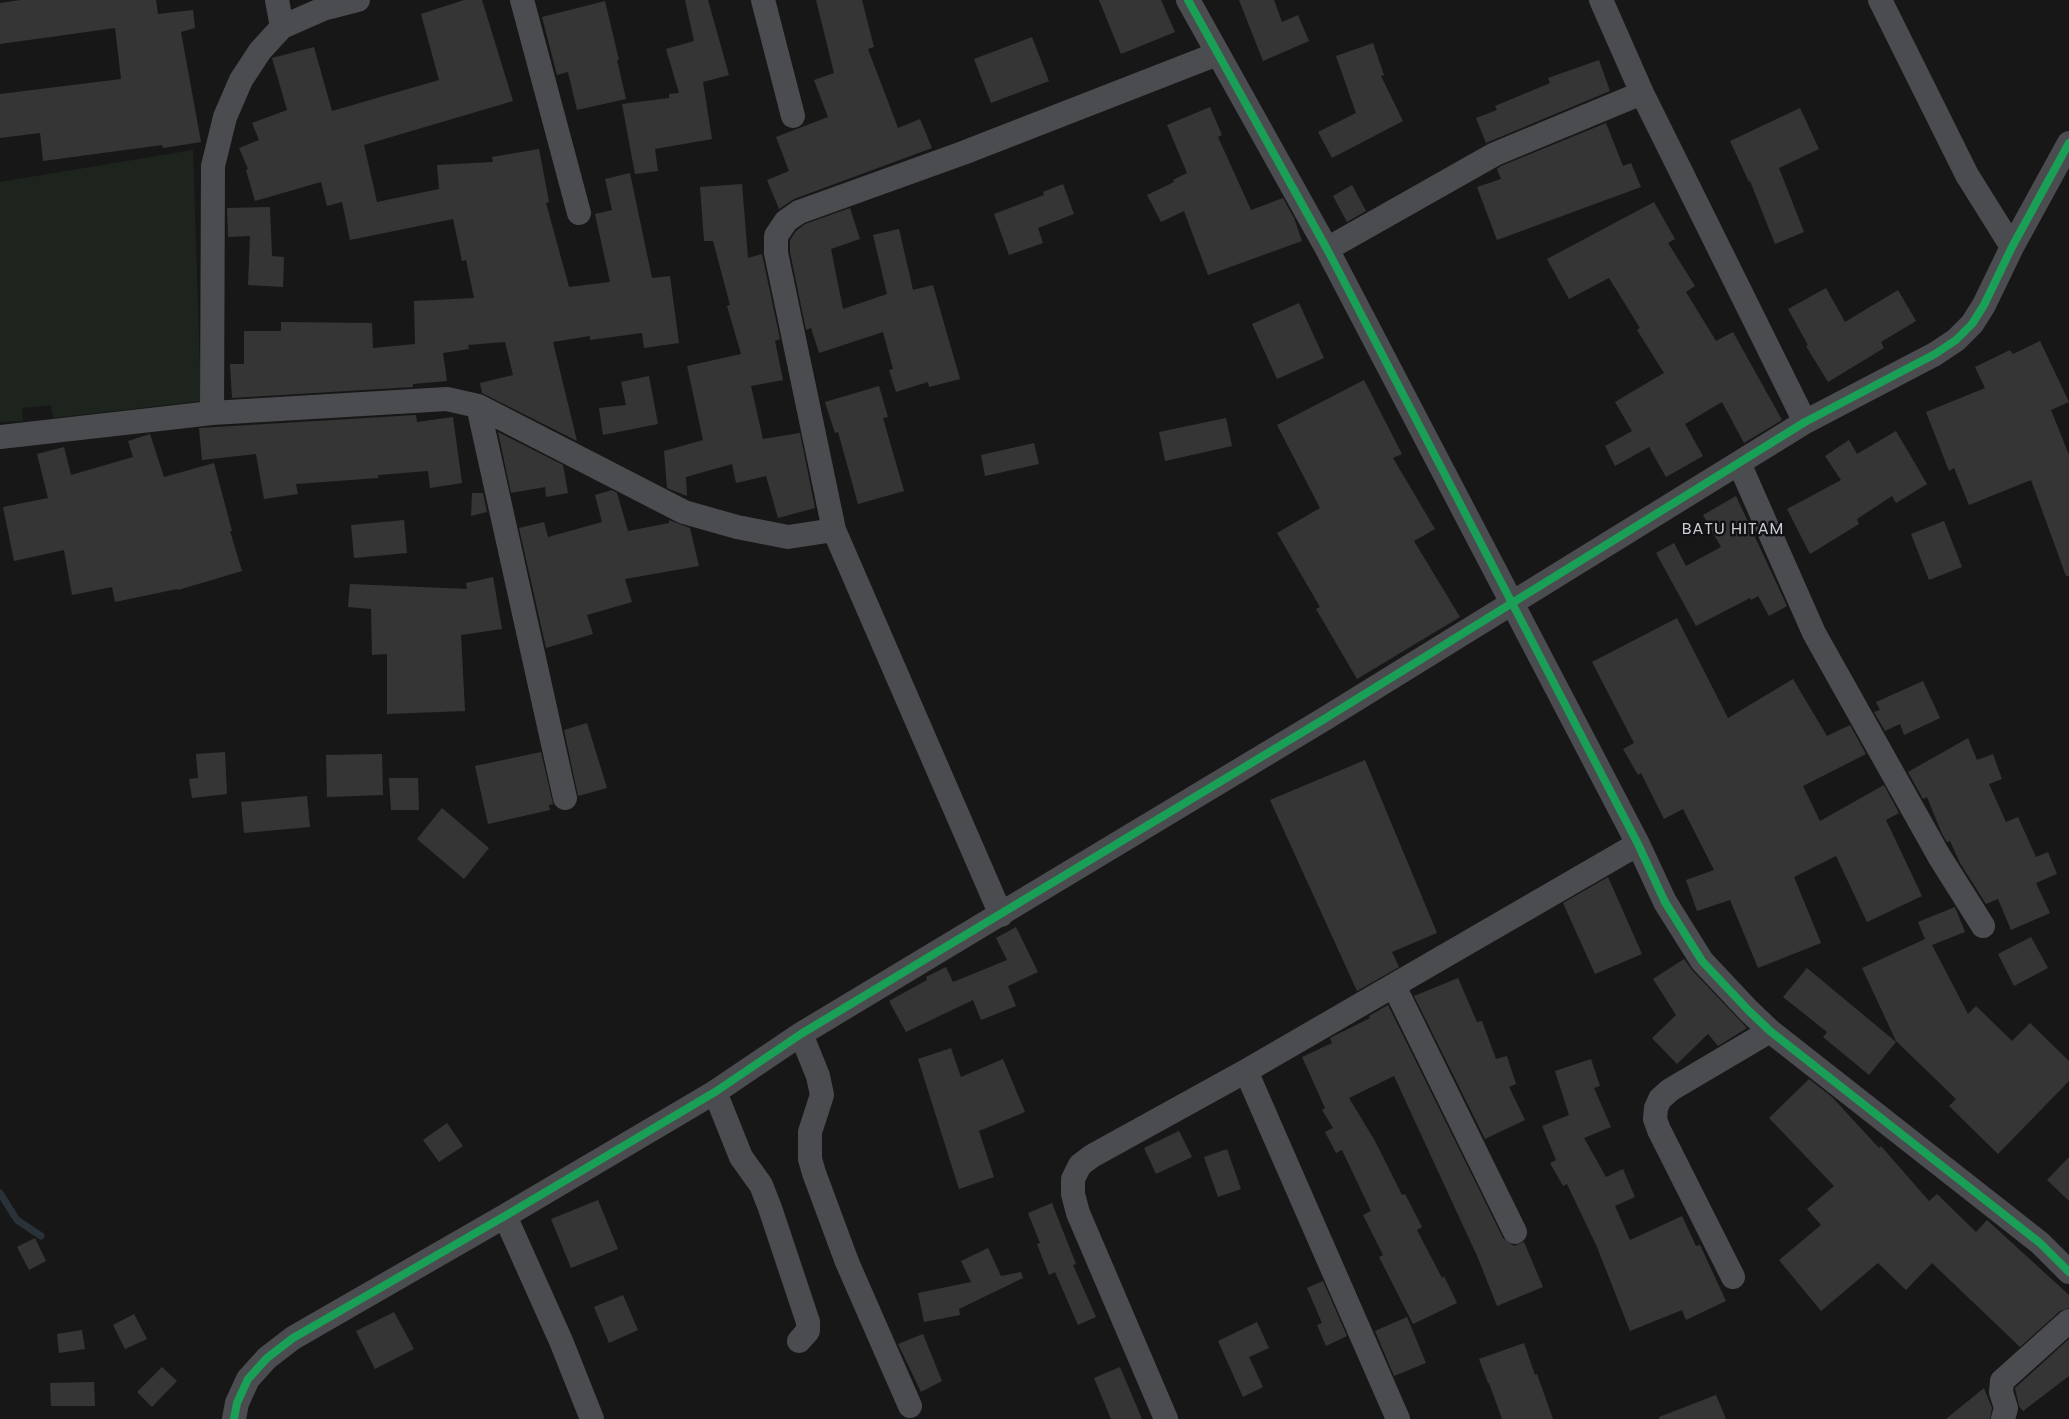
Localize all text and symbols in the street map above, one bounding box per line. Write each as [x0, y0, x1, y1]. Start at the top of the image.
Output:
district label: BATU HITAM [1680, 520, 1786, 540]

